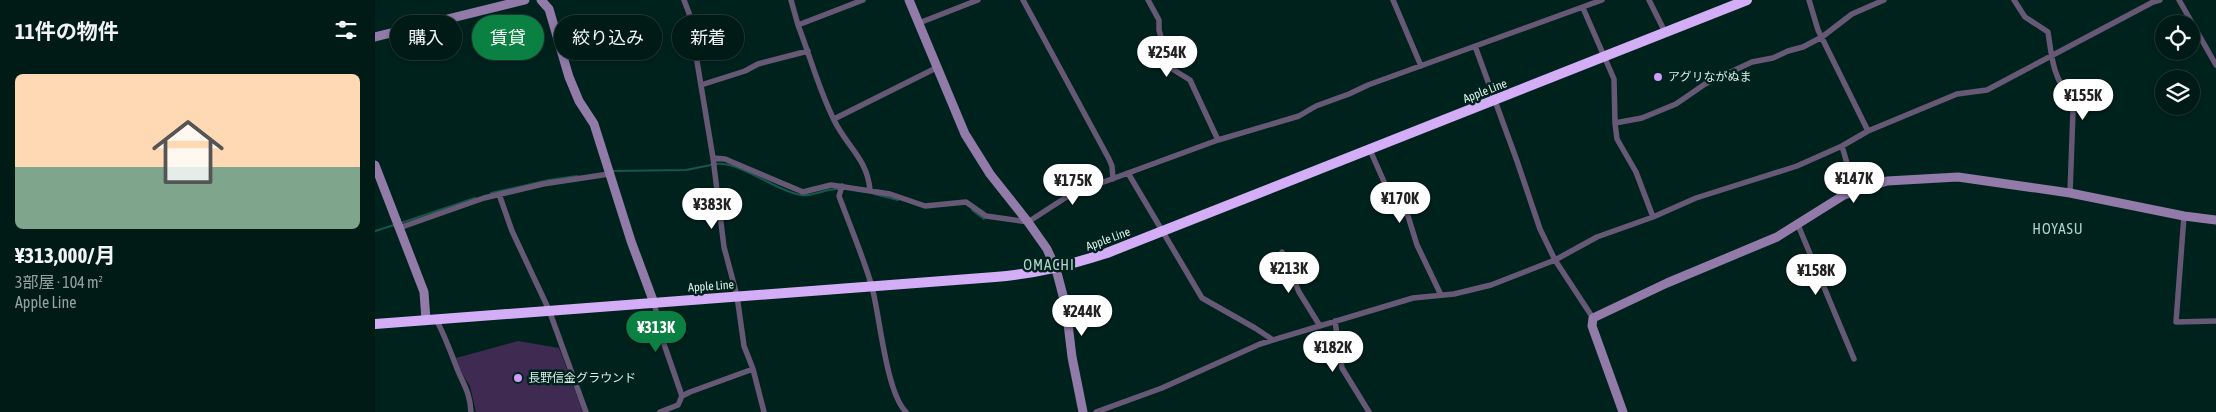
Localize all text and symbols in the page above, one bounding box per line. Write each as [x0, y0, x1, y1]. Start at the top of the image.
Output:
chip: 購入 [390, 15, 462, 60]
chip: 賃貸 [472, 15, 544, 60]
chip: 絞り込み [554, 15, 662, 60]
chip: 新着 [672, 15, 744, 60]
map controls [2155, 15, 2200, 115]
button: locate [2155, 15, 2200, 60]
icon: filters [332, 16, 360, 44]
text: 11件の物件 [15, 19, 119, 43]
pin: ¥254K [1132, 36, 1202, 78]
text: ¥254K [1148, 43, 1186, 61]
place label: アグリながぬま [1668, 70, 1751, 84]
button: layers [2155, 70, 2200, 115]
marker: アグリながぬま [1652, 71, 1664, 83]
street label: Apple Line [1461, 76, 1509, 106]
pin: ¥155K [2048, 78, 2118, 121]
text: ¥155K [2064, 86, 2102, 104]
icon: home [143, 107, 233, 197]
pin: ¥147K [1819, 162, 1889, 204]
pin: ¥175K [1038, 164, 1108, 206]
text: ¥147K [1835, 169, 1873, 187]
text: ¥175K [1054, 171, 1092, 189]
pin: ¥170K [1365, 182, 1435, 224]
pin: ¥383K [677, 188, 747, 230]
text: ¥170K [1381, 189, 1419, 207]
text: ¥383K [693, 195, 731, 213]
district label: HOYASU [2032, 220, 2084, 237]
street label: Apple Line [1084, 225, 1132, 253]
text: ¥313,000/月 [15, 243, 115, 267]
pin: ¥213K [1254, 252, 1324, 294]
pin: ¥158K [1781, 254, 1851, 296]
district label: OMACHI [1023, 256, 1075, 273]
text: ¥213K [1270, 259, 1308, 277]
text: ¥158K [1797, 261, 1835, 279]
text: 3部屋 · 104 m² [15, 273, 103, 291]
street label: Apple Line [688, 277, 734, 295]
text: Apple Line [15, 293, 76, 311]
pin: ¥244K [1047, 294, 1117, 337]
text: ¥244K [1063, 302, 1101, 320]
pin: ¥313K [621, 310, 691, 353]
text: ¥313K [637, 318, 675, 336]
pin: ¥182K [1298, 330, 1368, 373]
text: ¥182K [1314, 338, 1352, 356]
place label: 長野信金グラウンド [528, 371, 636, 385]
marker: 長野信金グラウンド [512, 372, 524, 384]

